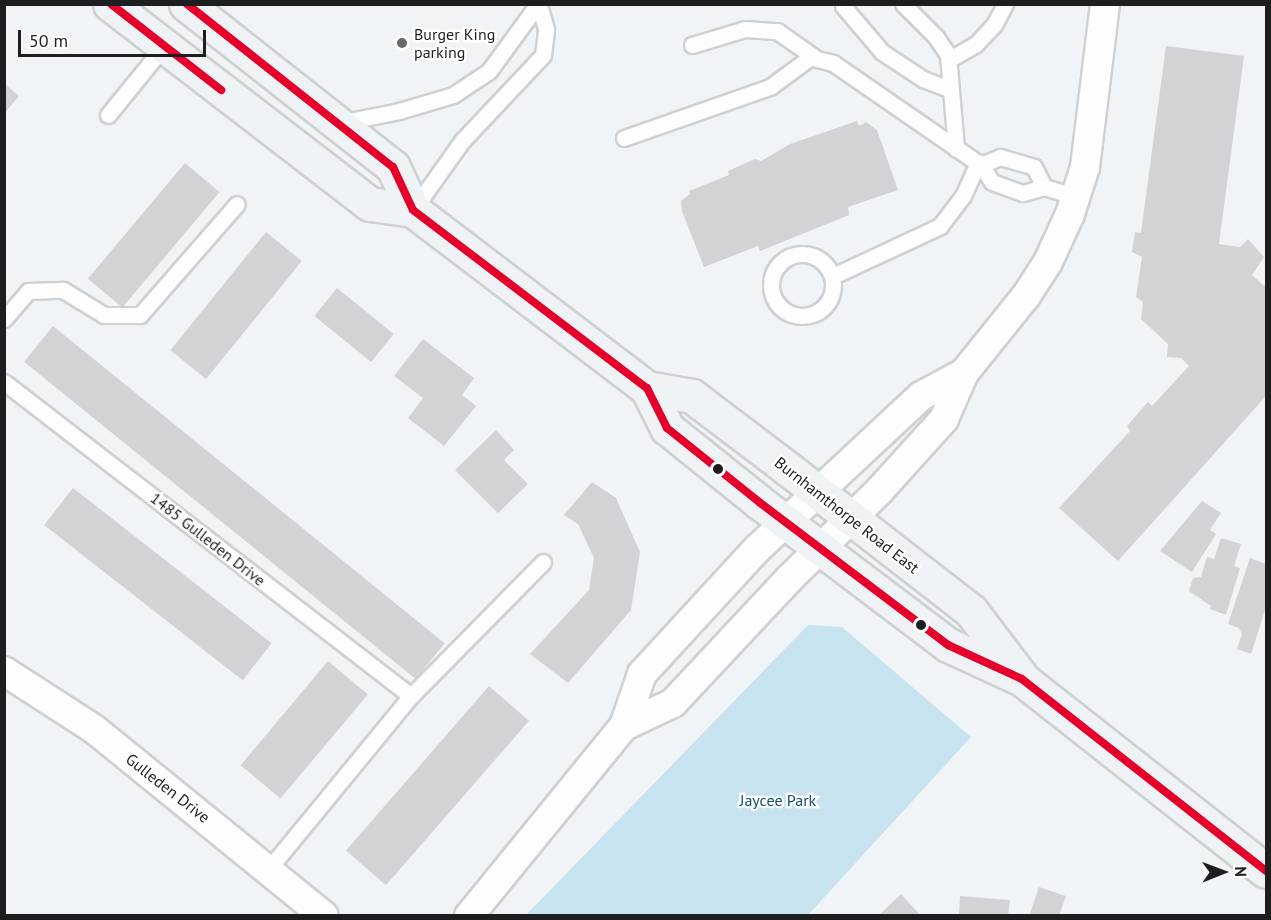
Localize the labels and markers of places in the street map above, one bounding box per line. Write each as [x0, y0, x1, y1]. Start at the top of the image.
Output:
place label: Burger King parking [414, 24, 495, 62]
marker: Burger King parking [395, 36, 409, 50]
unlabelled marker [712, 463, 724, 475]
unlabelled marker [915, 619, 927, 631]

